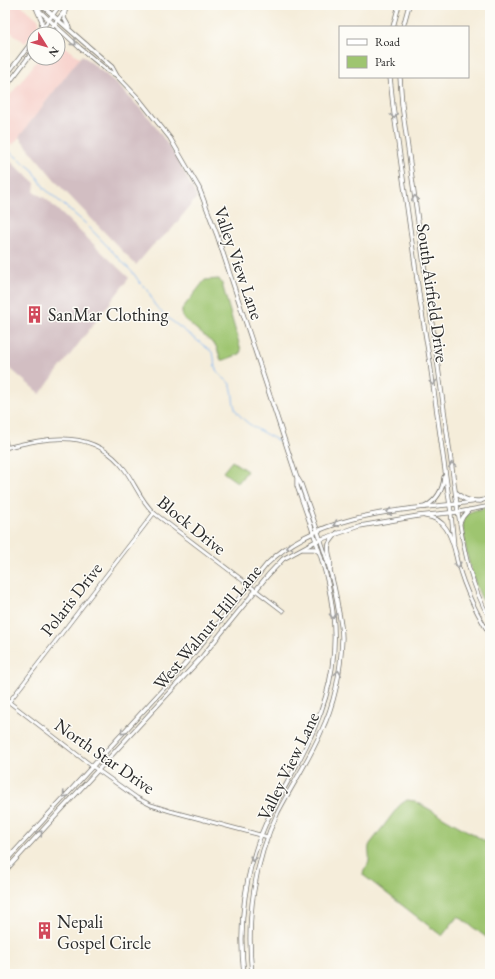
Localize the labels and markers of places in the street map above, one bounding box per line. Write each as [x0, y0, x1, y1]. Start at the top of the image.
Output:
place label: SanMar Clothing [48, 303, 169, 326]
building icon: SanMar Clothing [25, 304, 45, 324]
place label: Nepali Gospel Circle [57, 910, 151, 954]
building icon: Nepali Gospel Circle [34, 921, 54, 941]

